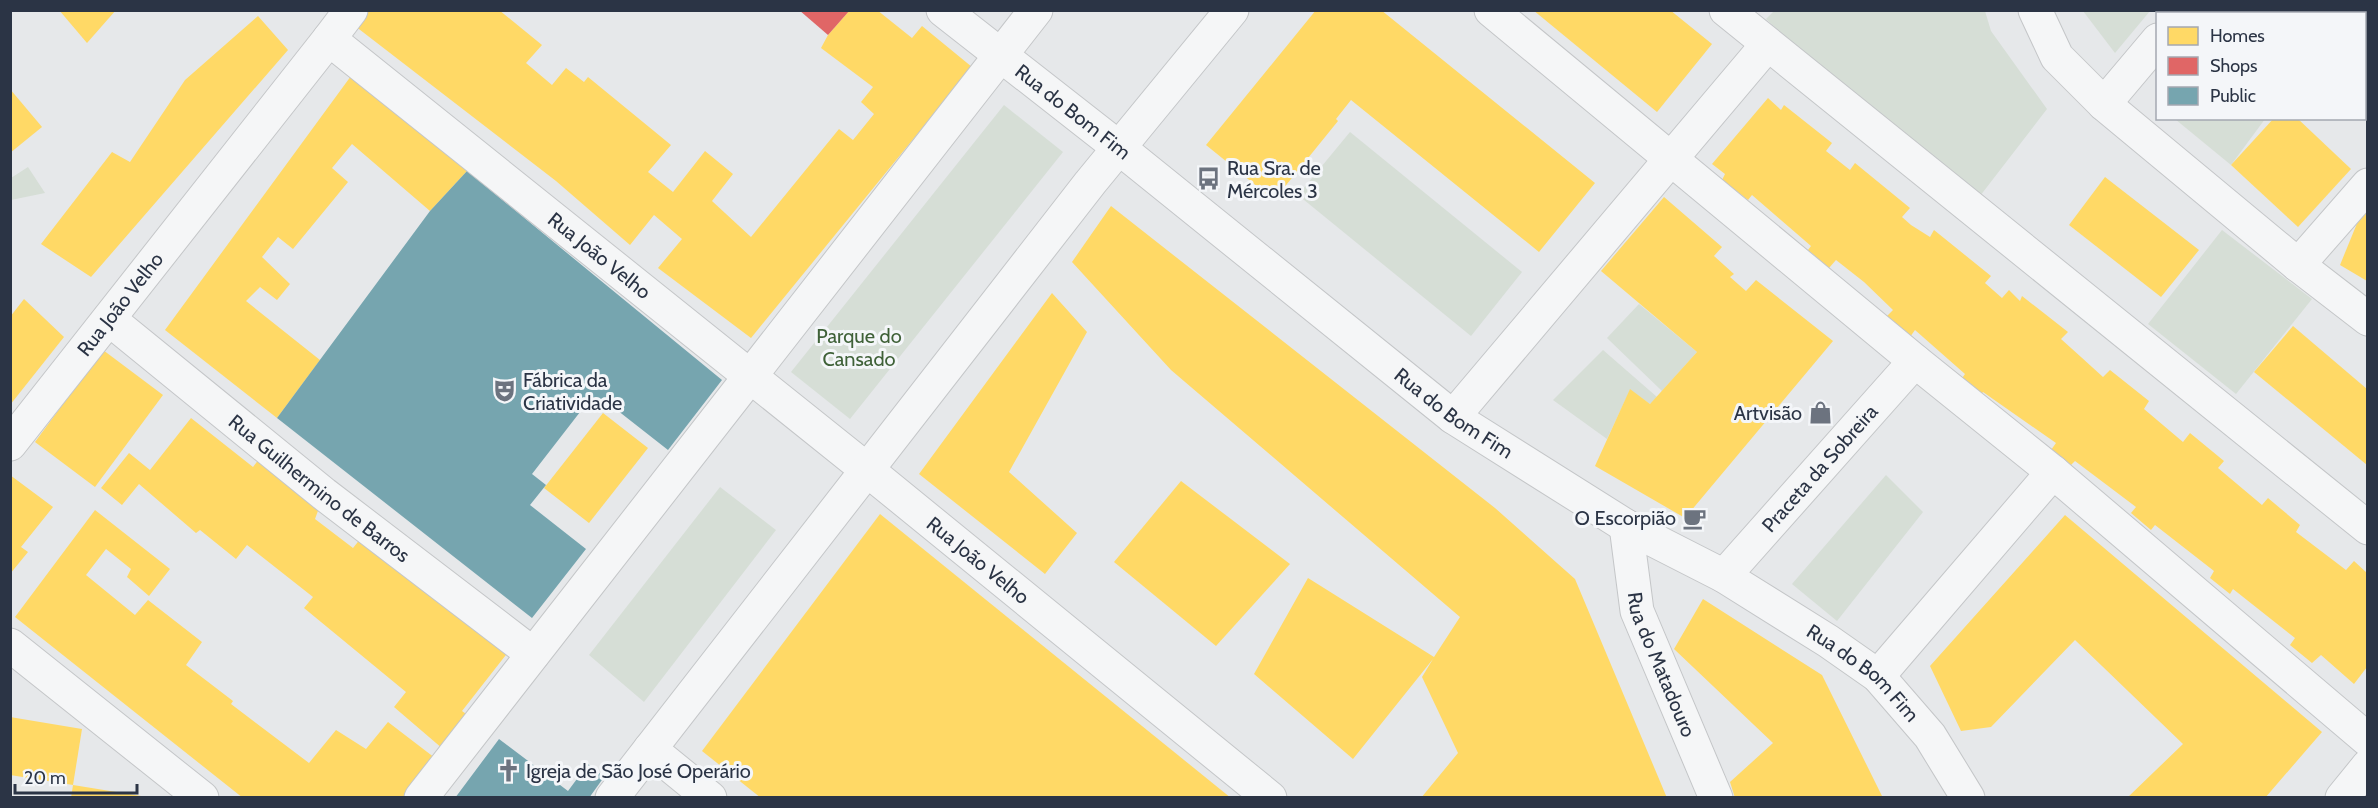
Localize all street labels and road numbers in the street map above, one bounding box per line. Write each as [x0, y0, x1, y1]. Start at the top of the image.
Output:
street label: Rua do Bom Fim [1010, 59, 1136, 164]
street label: Rua João Velho [543, 207, 656, 304]
street label: Rua João Velho [72, 248, 168, 361]
street label: Rua do Bom Fim [1390, 363, 1517, 464]
street label: Praceta da Sobreira [1757, 399, 1883, 537]
street label: Rua Guilhermino de Barros [224, 409, 415, 567]
street label: Rua João Velho [922, 511, 1034, 609]
street label: Rua do Matadouro [1623, 591, 1701, 741]
street label: Rua do Bom Fim [1802, 619, 1924, 726]

